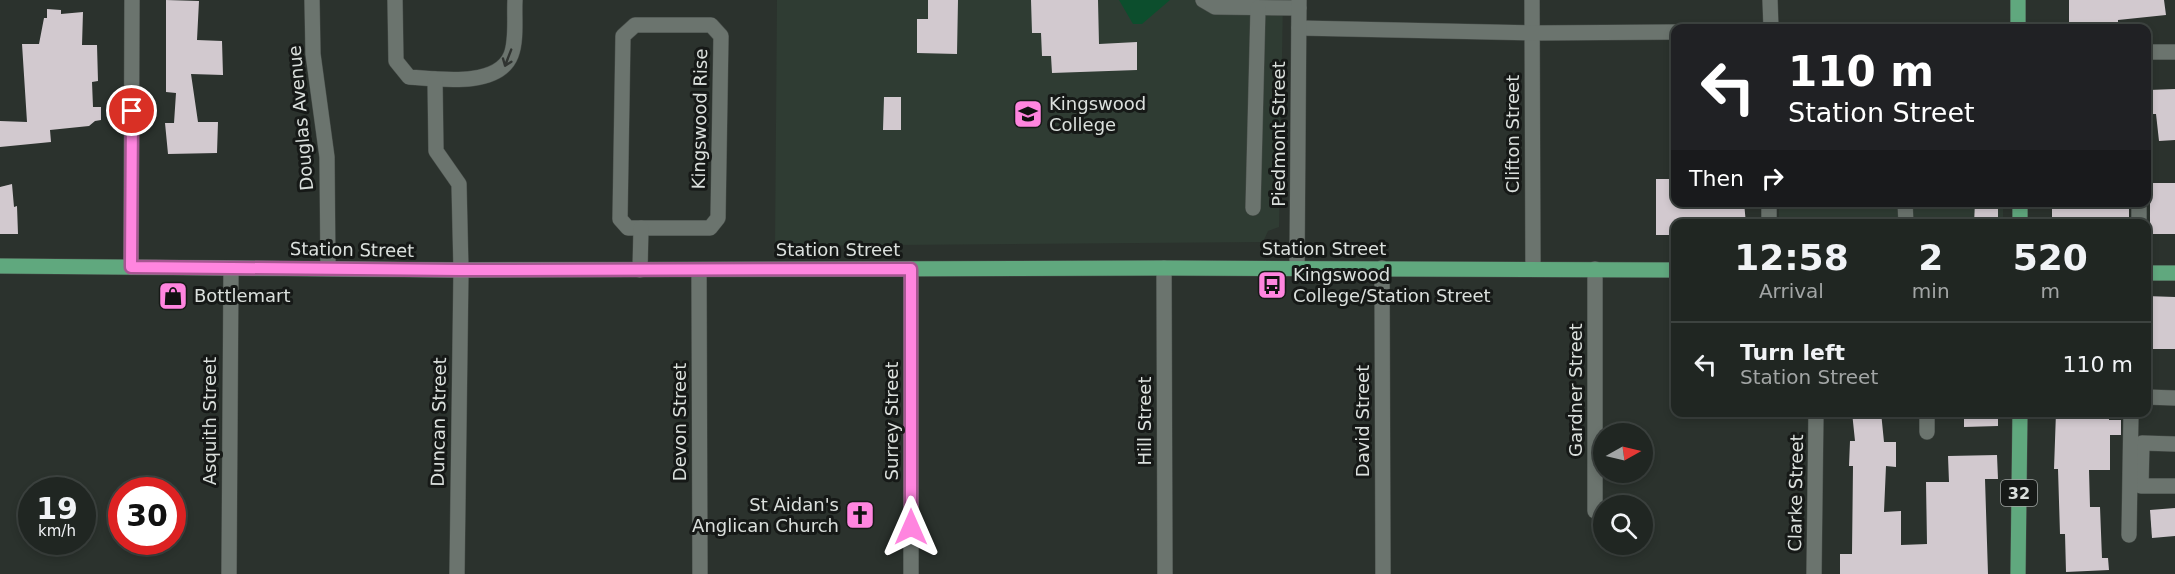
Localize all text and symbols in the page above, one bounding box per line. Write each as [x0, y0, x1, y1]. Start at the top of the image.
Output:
street label: Douglas Avenue [284, 45, 317, 192]
text: 110 m [1788, 47, 1934, 96]
one-way arrow [502, 48, 513, 66]
street label: Kingswood Rise [688, 48, 711, 190]
icon: left [1689, 48, 1767, 126]
street label: Piedmont Street [1268, 61, 1289, 207]
street label: Clifton Street [1502, 75, 1523, 193]
pin [106, 85, 157, 136]
place label: Kingswood College [1049, 93, 1146, 135]
icon: arrive [115, 94, 148, 127]
text: Station Street [1788, 97, 1975, 128]
school or university icon: Kingswood College [1012, 98, 1044, 130]
icon: right [1756, 162, 1789, 195]
text: Then [1689, 166, 1744, 191]
text: 12:58 [1734, 237, 1849, 278]
text: 2 [1918, 237, 1943, 278]
text: 520 [2013, 237, 2088, 278]
street label: Station Street [290, 238, 414, 261]
street label: Station Street [1262, 238, 1386, 259]
street label: Station Street [776, 239, 900, 260]
place label: Kingswood College/Station Street [1293, 264, 1491, 306]
bus stop icon: Kingswood College/Station Street [1256, 269, 1288, 301]
text: Arrival [1759, 279, 1824, 303]
text: min [1912, 279, 1950, 303]
text: m [2041, 279, 2060, 303]
shop icon: Bottlemart [157, 280, 189, 312]
place label: Bottlemart [194, 285, 291, 306]
street label: Gardner Street [1565, 323, 1586, 457]
text: Turn left [1740, 340, 1845, 365]
icon: left [1689, 348, 1722, 381]
text: 110 m [2063, 352, 2133, 377]
street label: Asquith Street [199, 357, 220, 485]
street label: Duncan Street [427, 357, 450, 487]
street label: Surrey Street [881, 361, 902, 481]
street label: Devon Street [669, 363, 690, 481]
street label: David Street [1352, 365, 1373, 477]
text: Station Street [1740, 365, 1878, 389]
street label: Hill Street [1134, 377, 1155, 465]
north arrow [1593, 423, 1653, 483]
map controls [1593, 423, 1653, 555]
street label: Clarke Street [1784, 434, 1807, 552]
speed limit sign: 30 [108, 477, 186, 555]
road number: 32 [2001, 480, 2037, 506]
text: 19 [36, 491, 78, 526]
place label: St Aidan's Anglican Church [692, 494, 839, 536]
position arrow [879, 495, 943, 559]
button: search [1593, 495, 1653, 555]
church icon: St Aidan's Anglican Church [844, 499, 876, 531]
text: km/h [38, 522, 76, 540]

